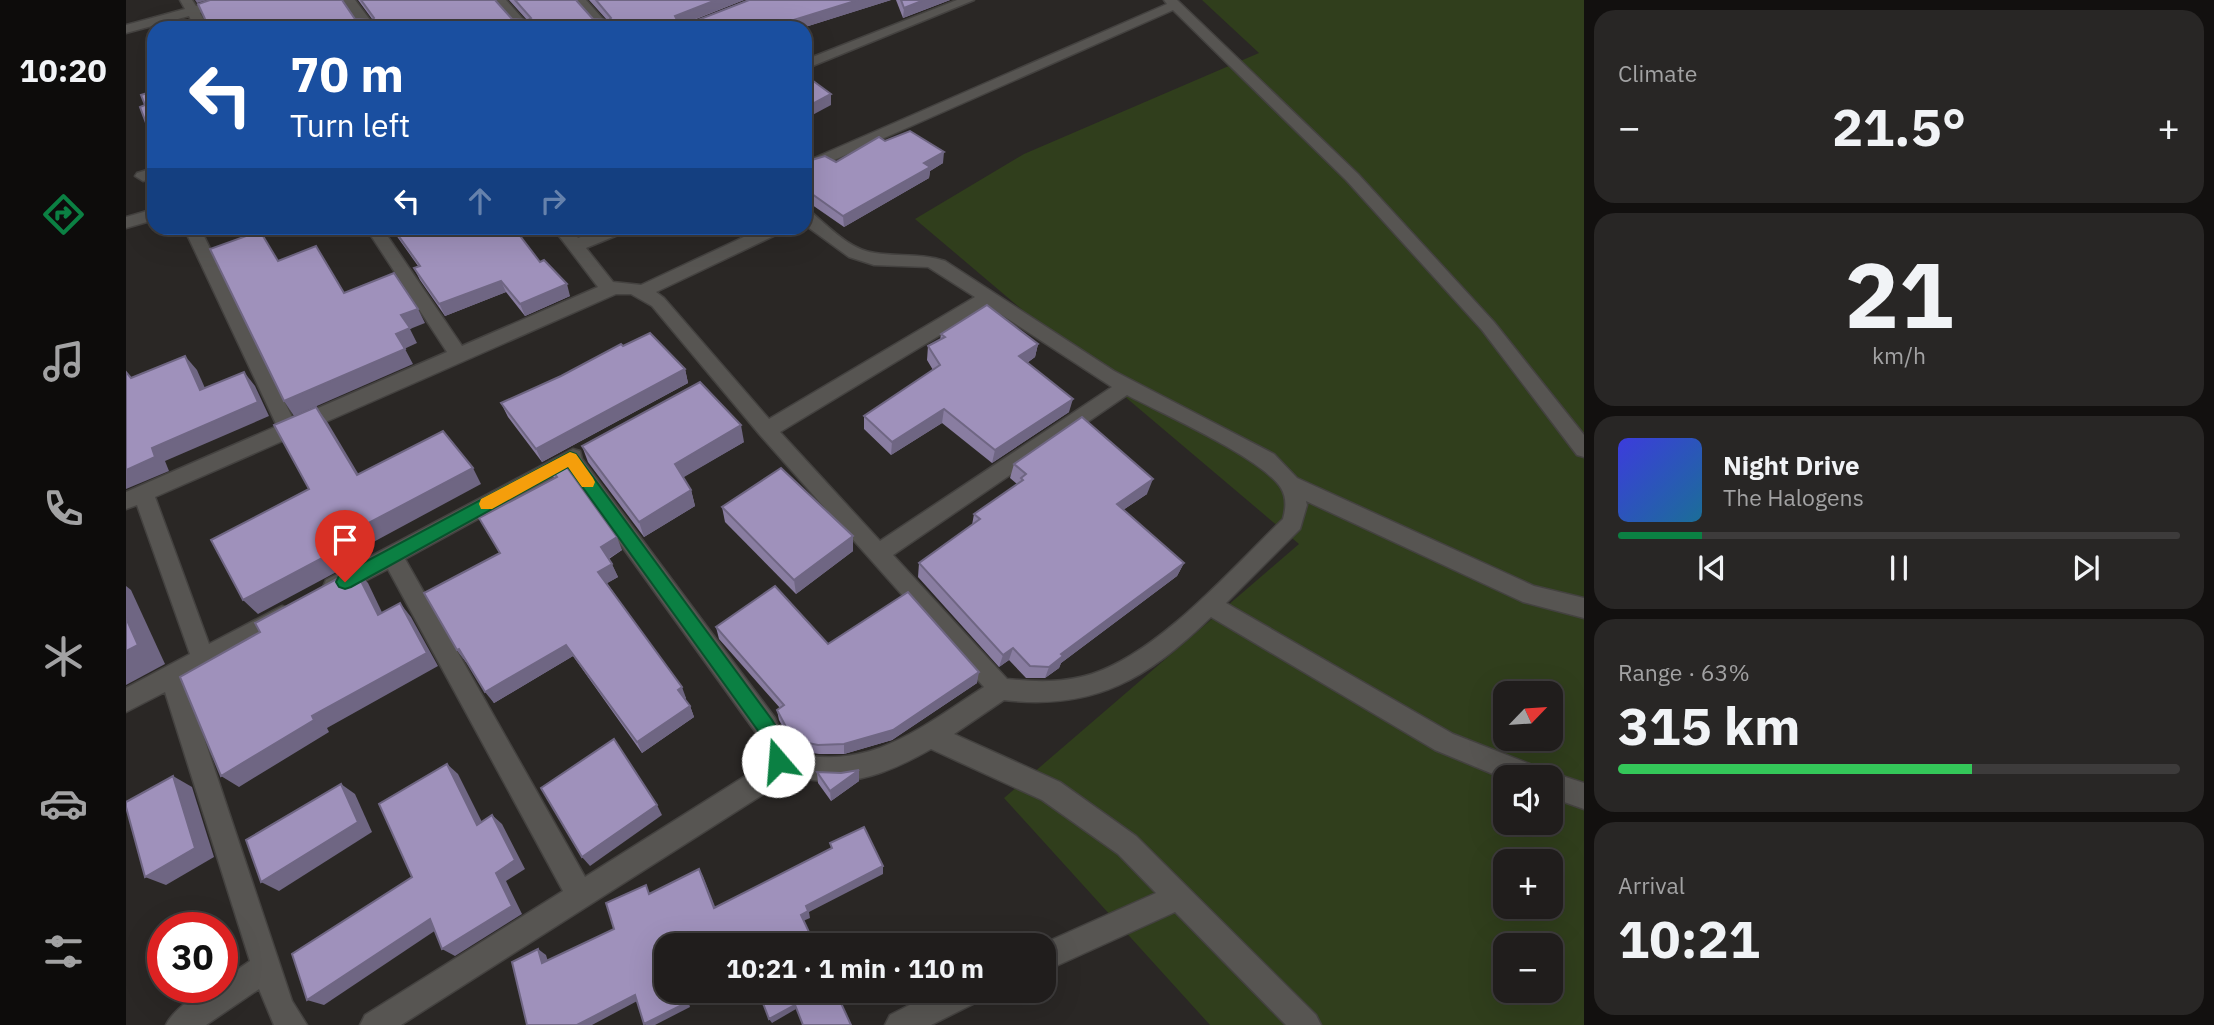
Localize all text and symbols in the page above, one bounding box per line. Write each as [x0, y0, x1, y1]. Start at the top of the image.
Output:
text: 70 m [290, 42, 404, 105]
text: 10:20 [19, 49, 107, 91]
icon: left [175, 49, 266, 140]
text: Climate [1618, 58, 1697, 88]
text: 21.5° [1832, 93, 1966, 160]
text: − [1618, 102, 1641, 151]
text: + [2157, 102, 2180, 151]
text: Turn left [290, 104, 410, 146]
icon: left [388, 182, 426, 220]
icon: ahead [461, 182, 499, 220]
icon: right [534, 182, 572, 220]
icon: directions [39, 190, 88, 239]
text: 21 [1844, 235, 1954, 353]
icon: music [39, 337, 88, 386]
text: km/h [1872, 340, 1926, 370]
text: Night Drive [1723, 448, 1860, 482]
text: The Halogens [1723, 482, 1864, 512]
icon: phone [39, 484, 88, 533]
pin [315, 510, 375, 582]
icon: arrive [326, 521, 364, 559]
icon: previous [1693, 549, 1731, 587]
icon: pause [1880, 549, 1918, 587]
icon: next [2067, 549, 2105, 587]
icon: climate [39, 632, 88, 681]
text: Range · 63% [1618, 657, 1750, 687]
north arrow [1493, 681, 1563, 751]
map controls [1493, 681, 1563, 1003]
text: 315 km [1618, 692, 1800, 759]
position arrow [741, 724, 815, 798]
button: sound [1493, 765, 1563, 835]
icon: car [39, 779, 88, 828]
button: + [1493, 849, 1563, 919]
text: Arrival [1618, 870, 1685, 900]
text: 10:21 [1618, 905, 1760, 972]
speed limit sign: 30 [147, 912, 238, 1003]
icon: filters [39, 927, 88, 976]
button: − [1493, 933, 1563, 1003]
text: 10:21 · 1 min · 110 m [726, 951, 984, 985]

